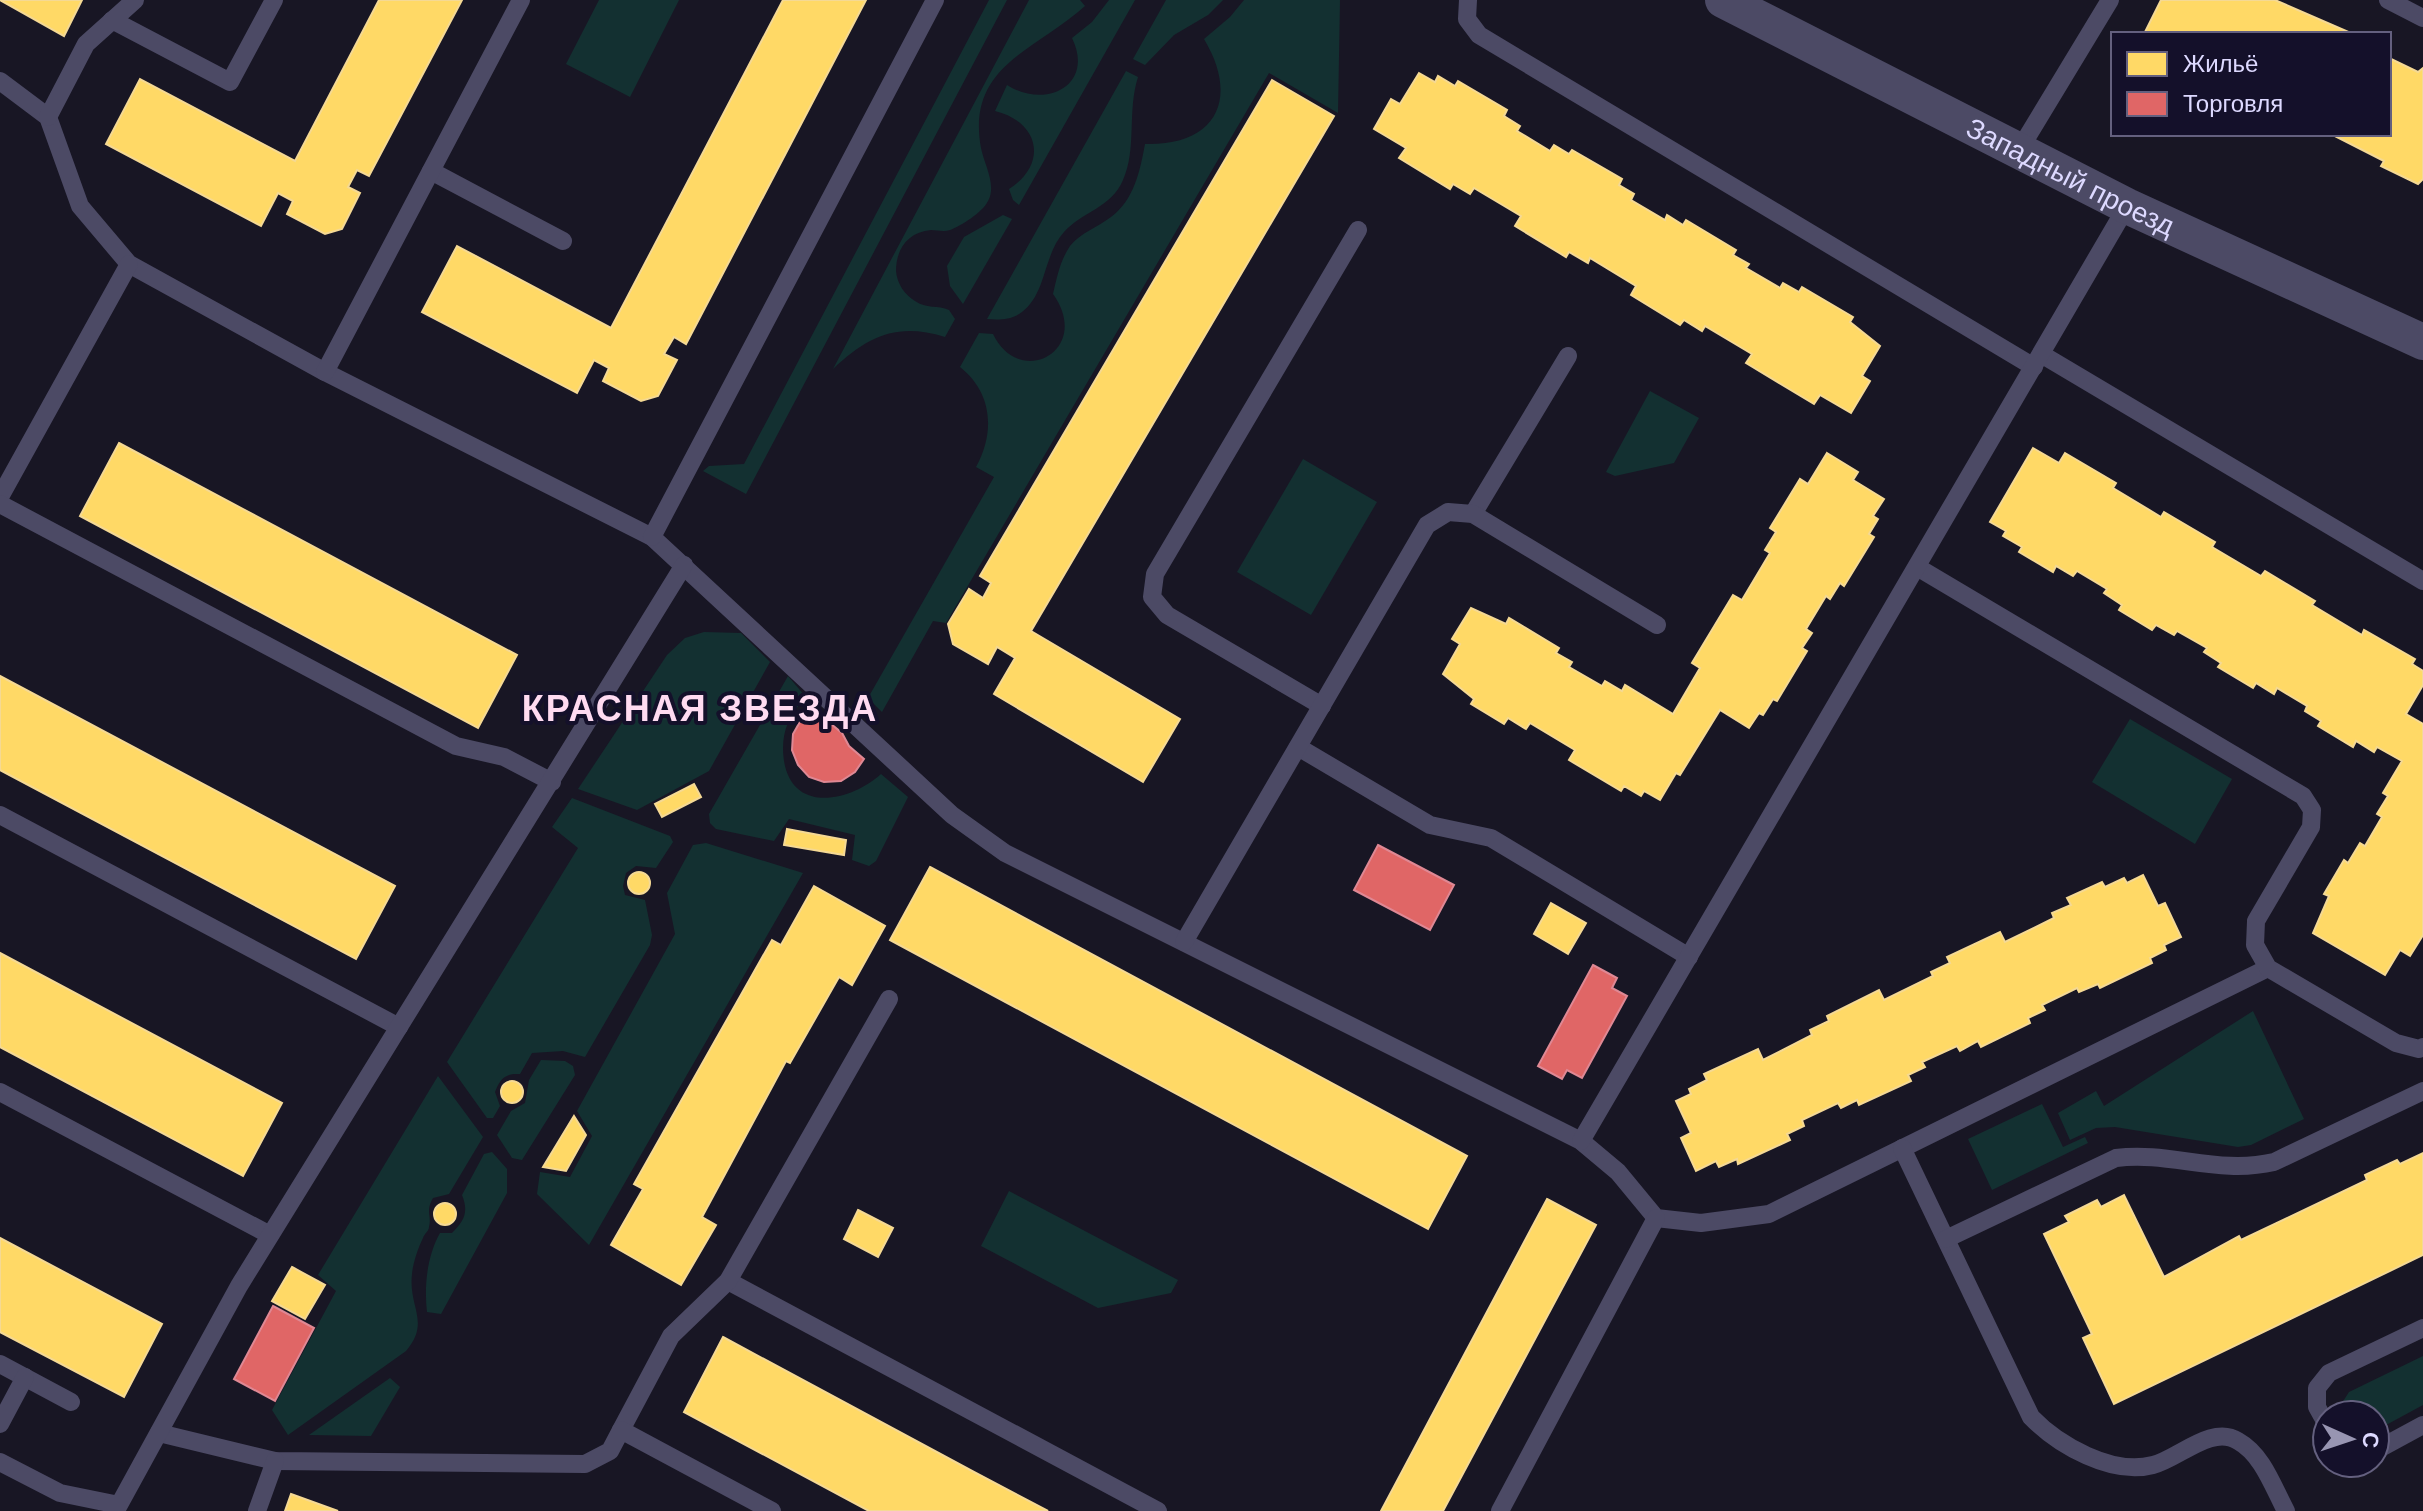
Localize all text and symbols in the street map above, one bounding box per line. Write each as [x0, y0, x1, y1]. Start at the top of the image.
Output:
legend [2111, 32, 2391, 136]
text: Жильё [2183, 50, 2258, 77]
text: Торговля [2183, 90, 2283, 117]
street label: Западный проезд [1961, 112, 2179, 242]
district label: КРАСНАЯ ЗВЕЗДА [522, 688, 878, 729]
north arrow [2311, 1399, 2391, 1479]
text: С [2358, 1431, 2383, 1449]

